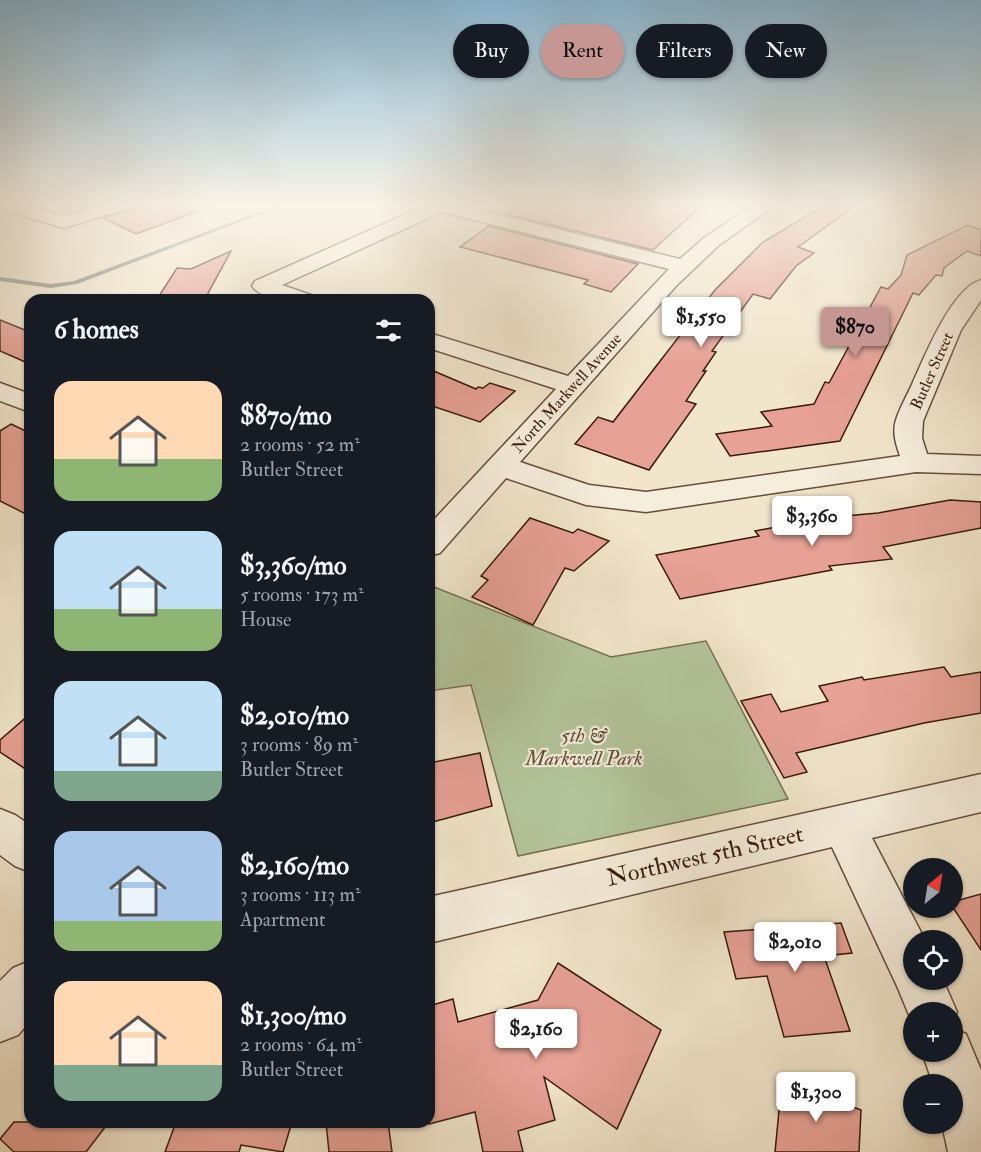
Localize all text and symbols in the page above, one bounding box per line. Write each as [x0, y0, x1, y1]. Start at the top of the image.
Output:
chip: Buy [453, 24, 529, 78]
chip: Rent [541, 24, 624, 78]
chip: Filters [636, 24, 733, 78]
chip: New [745, 24, 827, 78]
pin: $1,550 [652, 297, 750, 348]
text: $1,550 [676, 304, 726, 329]
pin: $870 [819, 307, 891, 358]
text: 6 homes [54, 314, 139, 346]
icon: filters [372, 314, 405, 347]
text: $870 [835, 314, 875, 339]
street label: North Markwell Avenue [508, 329, 626, 457]
street label: Butler Street [906, 329, 958, 413]
text: $870/mo [240, 400, 331, 432]
icon: home [102, 405, 174, 477]
text: 2 rooms · 52 m² [240, 432, 360, 457]
text: Butler Street [240, 457, 343, 482]
pin: $3,360 [763, 496, 861, 547]
text: $3,360 [786, 503, 838, 528]
text: $3,360/mo [240, 550, 347, 582]
icon: home [102, 555, 174, 627]
text: 5 rooms · 173 m² [240, 582, 364, 607]
text: House [240, 607, 291, 632]
text: $2,010/mo [240, 700, 349, 732]
icon: home [102, 705, 174, 777]
park label: 5th & Markwell Park [525, 723, 642, 771]
text: 3 rooms · 89 m² [240, 732, 358, 757]
text: Butler Street [240, 757, 343, 782]
street label: Northwest 5th Street [604, 818, 807, 894]
text: $2,160/mo [240, 850, 349, 882]
icon: home [102, 855, 174, 927]
north arrow [903, 858, 963, 918]
map controls [903, 858, 963, 1134]
text: 3 rooms · 113 m² [240, 882, 361, 907]
text: Apartment [240, 907, 325, 932]
pin: $2,010 [746, 922, 844, 973]
text: $2,010 [768, 929, 822, 954]
button: locate [903, 930, 963, 990]
text: $1,300/mo [240, 1000, 346, 1032]
button: + [903, 1002, 963, 1062]
icon: home [102, 1005, 174, 1077]
pin: $2,160 [487, 1009, 585, 1060]
text: $2,160 [509, 1016, 563, 1041]
text: 2 rooms · 64 m² [240, 1032, 362, 1057]
text: Butler Street [240, 1057, 343, 1082]
pin: $1,300 [767, 1072, 865, 1123]
button: − [903, 1074, 963, 1134]
text: $1,300 [790, 1079, 842, 1104]

